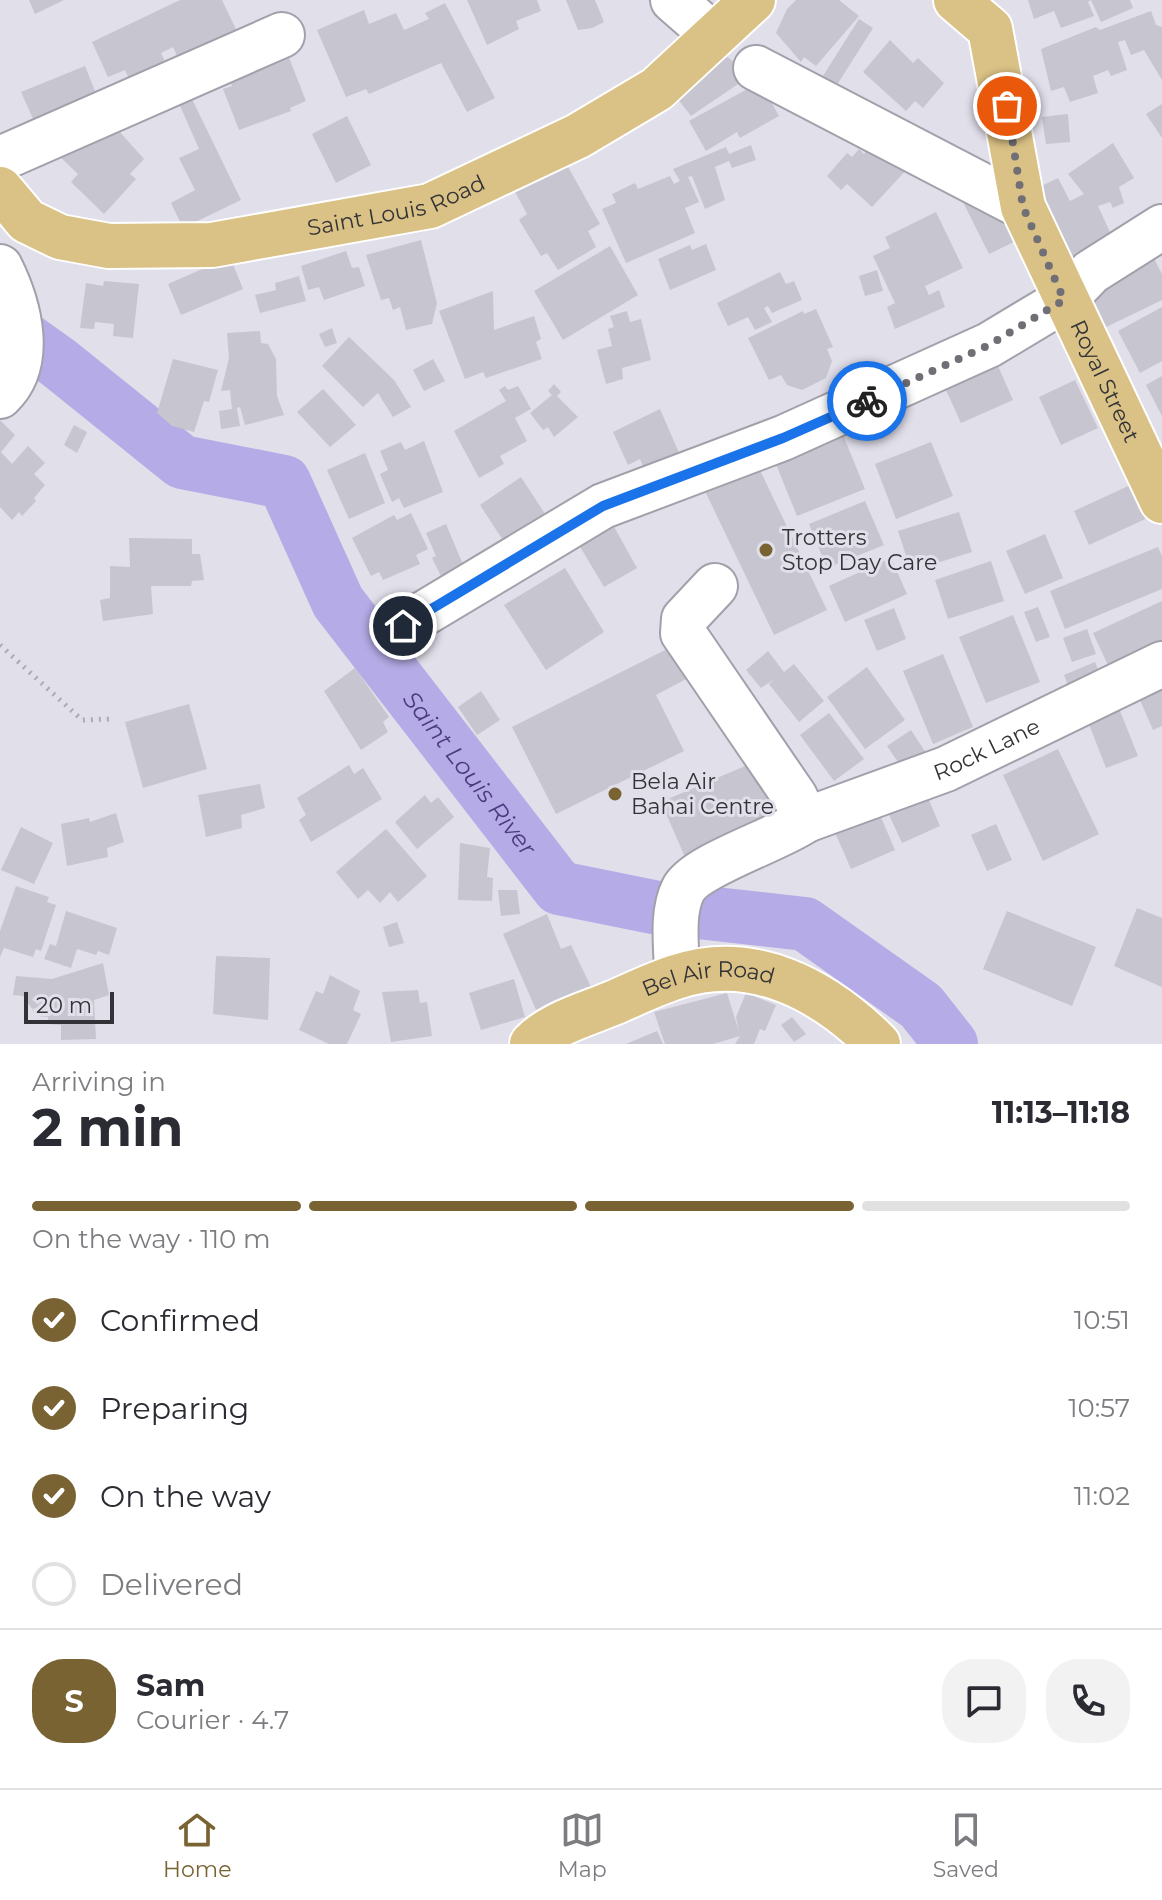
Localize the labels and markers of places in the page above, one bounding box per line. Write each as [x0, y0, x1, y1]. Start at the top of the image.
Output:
pin [973, 72, 1041, 140]
place label: Trotters Stop Day Care [782, 524, 937, 576]
marker: Trotters Stop Day Care [757, 541, 775, 559]
pin [369, 592, 437, 660]
place label: Bela Air Bahai Centre [631, 768, 774, 820]
marker: Bela Air Bahai Centre [606, 785, 624, 803]

